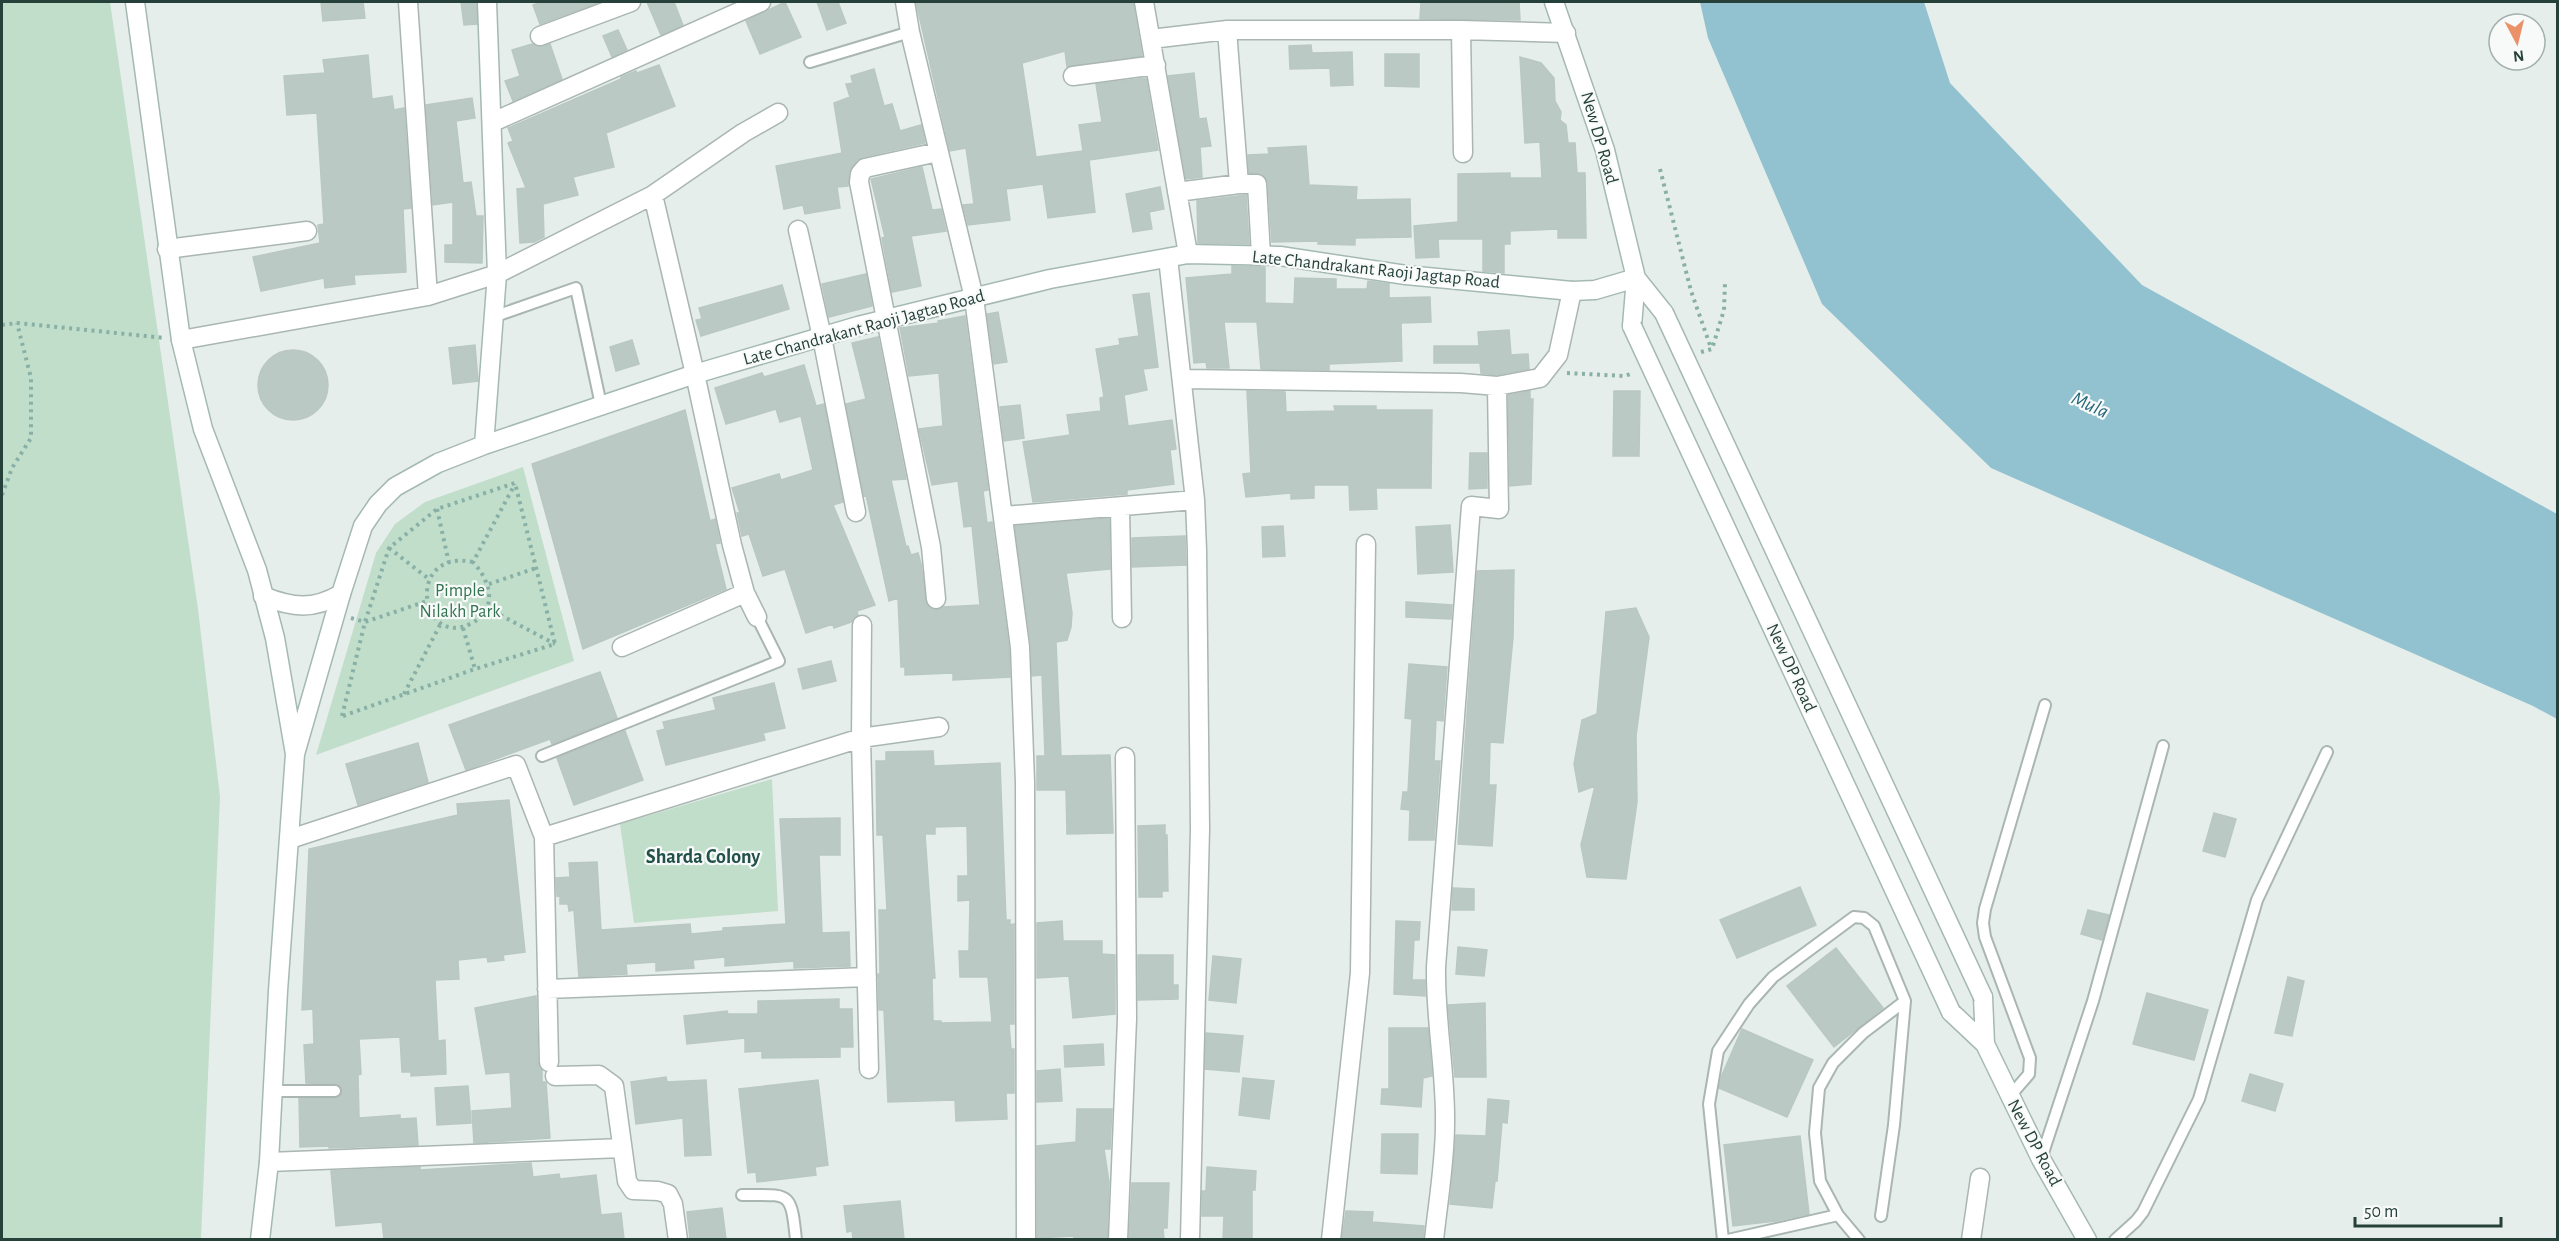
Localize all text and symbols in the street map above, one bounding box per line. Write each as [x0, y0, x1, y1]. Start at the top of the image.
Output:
north arrow [2487, 12, 2547, 72]
text: N [2512, 47, 2525, 65]
street label: New DP Road [1577, 90, 1621, 186]
street label: Late Chandrakant Raoji Jagtap Road [1251, 248, 1501, 292]
street label: Late Chandrakant Raoji Jagtap Road [741, 287, 987, 369]
water label: Mula [2069, 388, 2111, 422]
park label: Pimple Nilakh Park [419, 582, 501, 621]
street label: New DP Road [1763, 621, 1819, 715]
district label: Sharda Colony [646, 847, 760, 867]
street label: New DP Road [2004, 1097, 2064, 1189]
scale bar [2355, 1190, 2500, 1228]
text: 50 m [2364, 1203, 2398, 1221]

